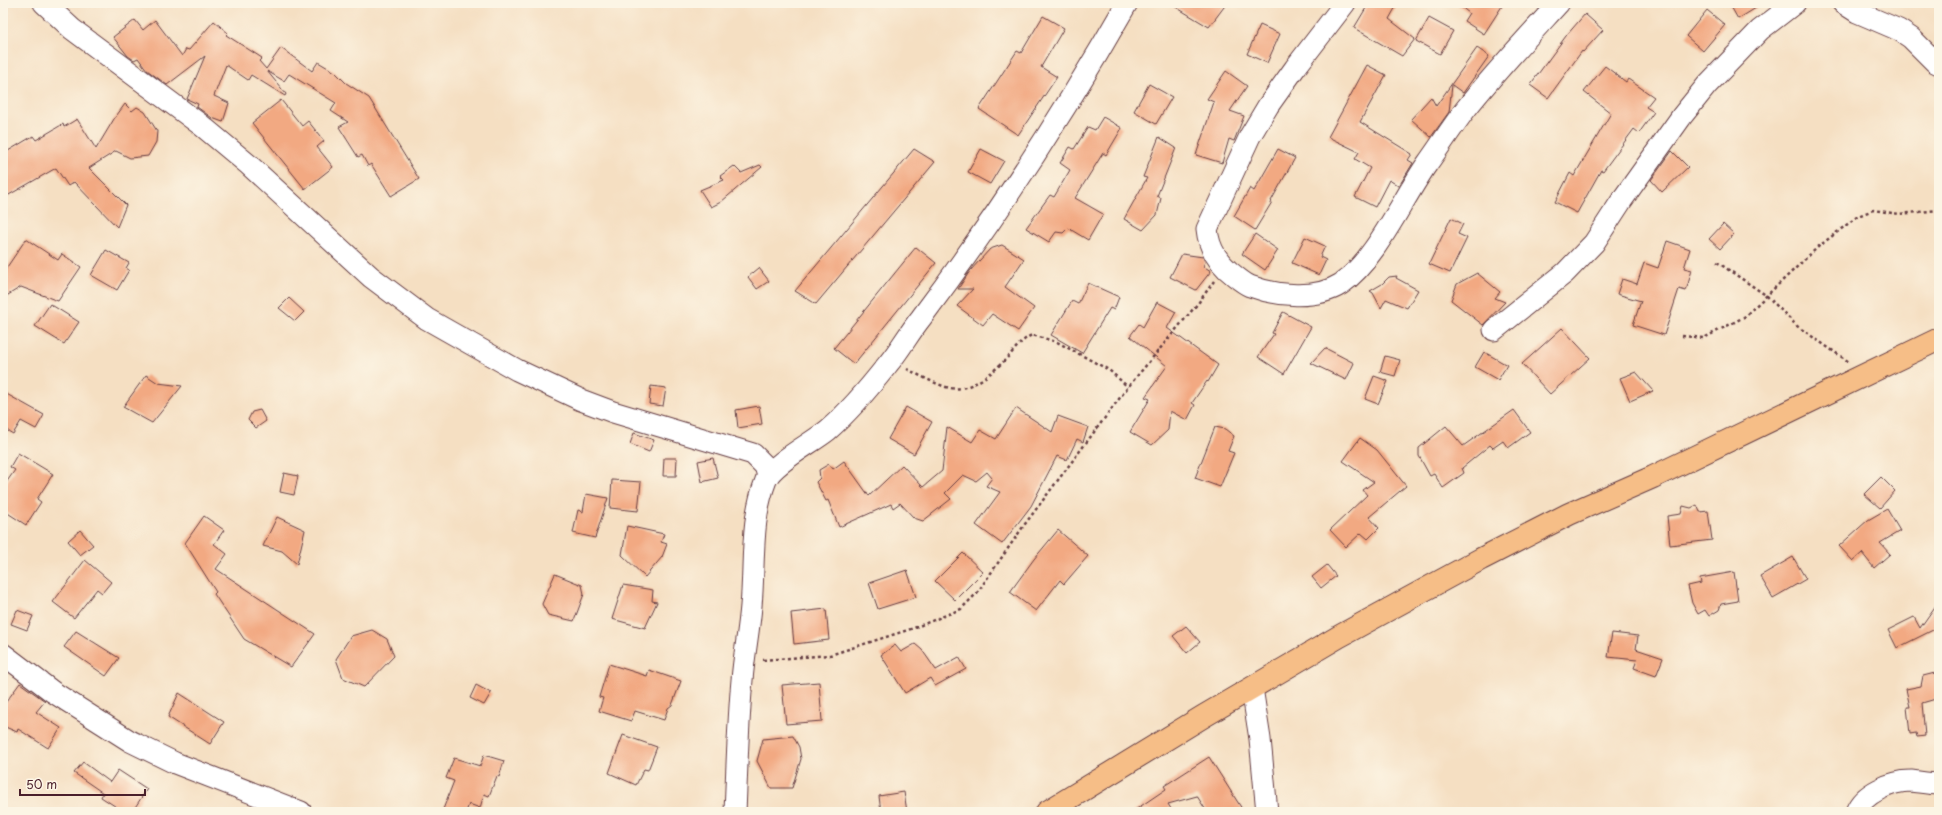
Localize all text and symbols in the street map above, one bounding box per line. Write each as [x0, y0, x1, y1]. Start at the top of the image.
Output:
scale bar [20, 771, 145, 797]
text: 50 m [26, 775, 57, 793]

